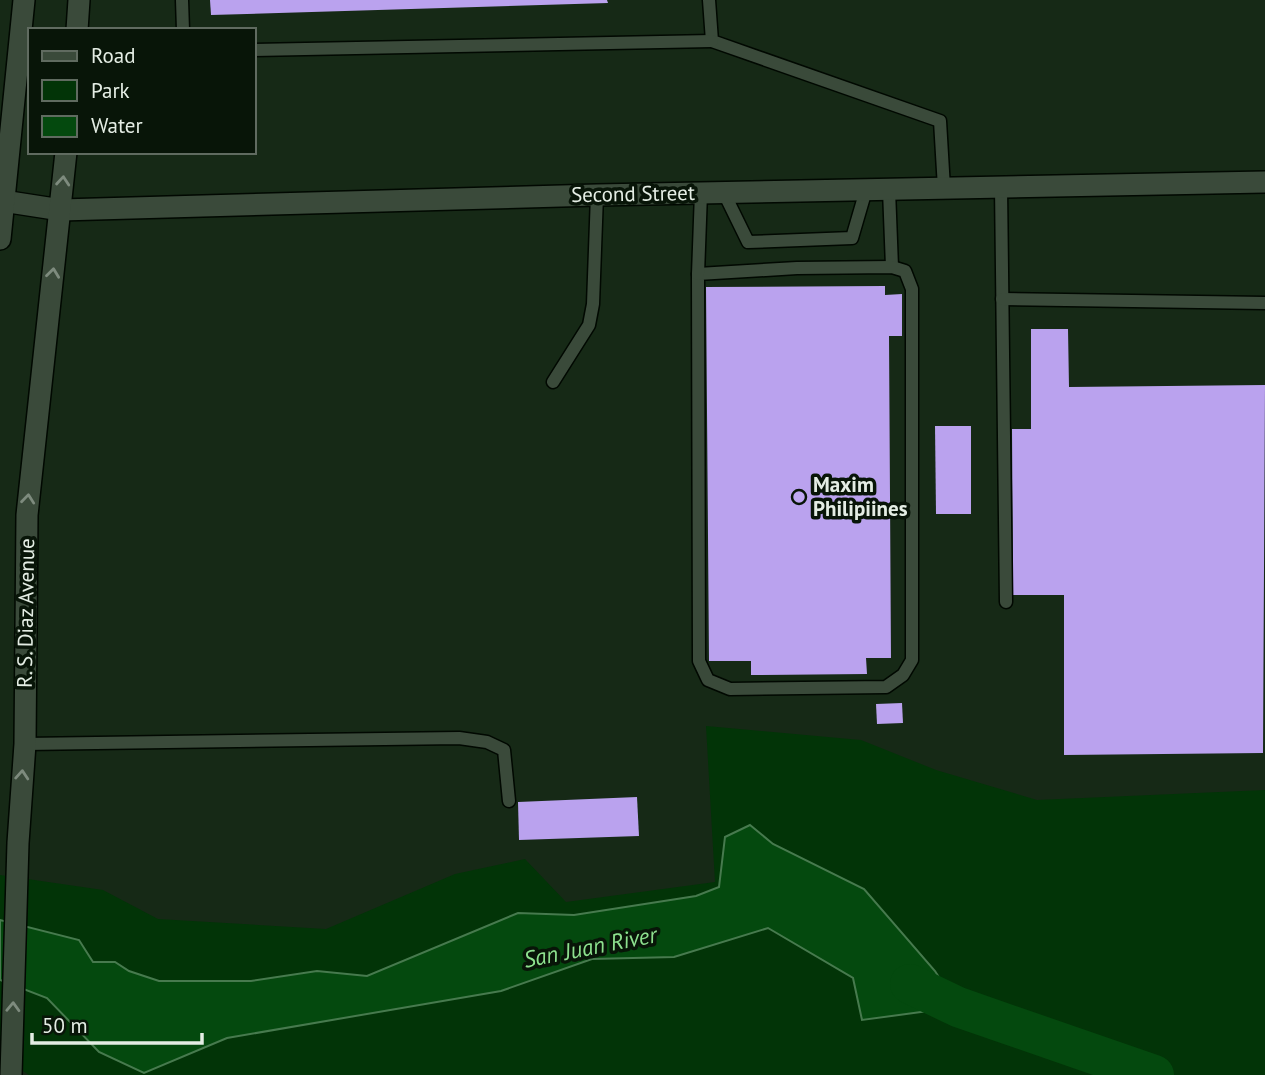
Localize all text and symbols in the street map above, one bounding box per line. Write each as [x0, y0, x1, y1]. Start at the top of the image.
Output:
legend [28, 28, 256, 154]
text: Road [91, 42, 135, 69]
text: Park [91, 77, 130, 104]
text: Water [91, 112, 143, 139]
one-way arrow [55, 175, 70, 186]
street label: Second Street [571, 179, 695, 208]
one-way arrow [46, 267, 61, 278]
place label: Maxim Philipiines [813, 471, 908, 522]
marker: Maxim Philipiines [791, 489, 807, 505]
one-way arrow [20, 493, 35, 504]
street label: R. S. Diaz Avenue [11, 538, 40, 688]
one-way arrow [15, 769, 30, 780]
water label: San Juan River [521, 919, 660, 974]
one-way arrow [6, 1001, 21, 1012]
scale bar [32, 1002, 201, 1046]
text: 50 m [42, 1012, 88, 1039]

